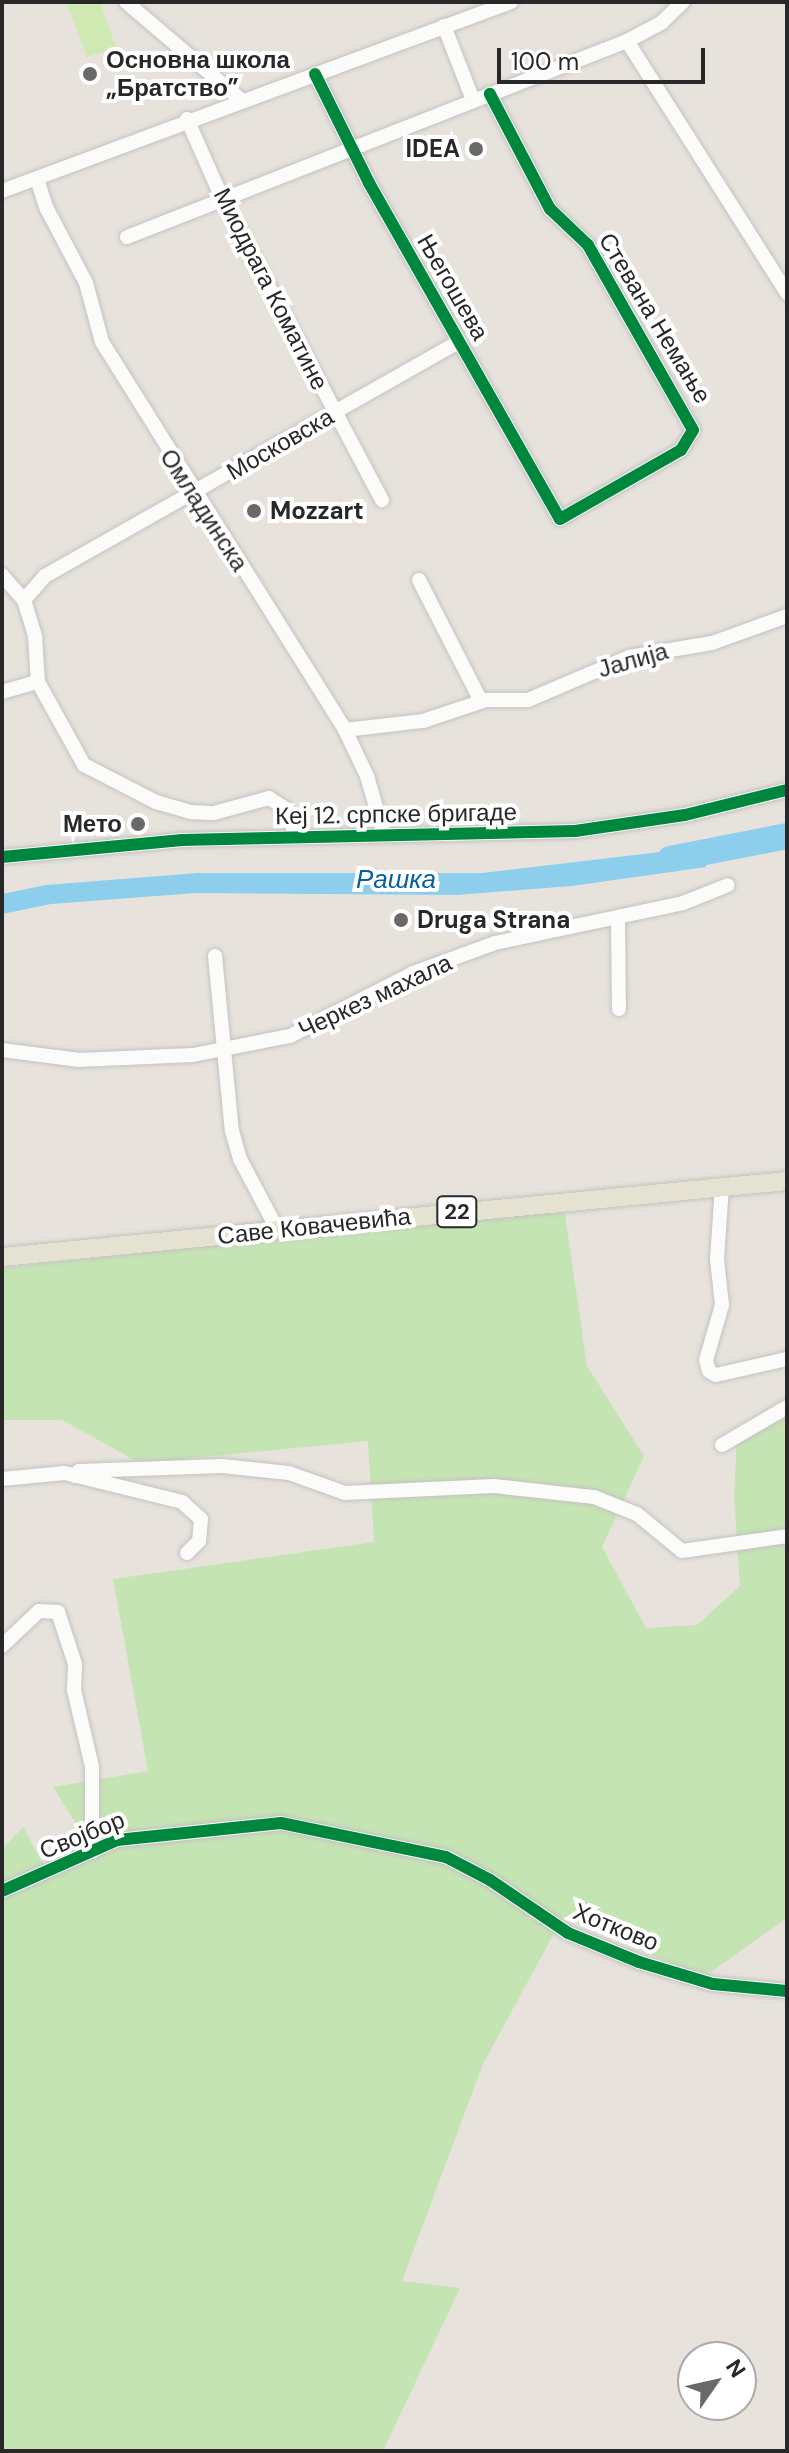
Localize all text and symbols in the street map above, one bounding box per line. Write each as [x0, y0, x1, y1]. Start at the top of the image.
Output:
scale bar [501, 32, 709, 82]
place label: Основна школа „Братство” [106, 46, 290, 102]
text: 100 m [511, 46, 579, 77]
marker: Основна школа „Братство” [81, 65, 99, 83]
place label: IDEA [405, 135, 460, 163]
marker: IDEA [467, 140, 485, 158]
street label: Миодрага Коматине [208, 183, 334, 395]
street label: Стевана Немање [593, 228, 717, 408]
street label: Његошева [411, 229, 495, 345]
street label: Московска [221, 402, 339, 486]
street label: Омладинска [154, 444, 254, 576]
place label: Mozzart [270, 497, 364, 525]
marker: Mozzart [245, 502, 263, 520]
street label: Јалија [595, 636, 671, 684]
street label: Кеј 12. српске бригаде [275, 797, 517, 831]
place label: Мето [63, 810, 122, 838]
marker: Мето [129, 815, 147, 833]
water label: Рашка [356, 864, 436, 896]
place label: Druga Strana [417, 906, 570, 934]
marker: Druga Strana [392, 911, 410, 929]
street label: Черкез махала [294, 948, 456, 1044]
road number: 22 [435, 1194, 479, 1230]
street label: Саве Ковачевића [216, 1202, 412, 1250]
street label: Својбор [35, 1805, 129, 1865]
street label: Хотково [569, 1897, 663, 1957]
north arrow [677, 2341, 757, 2421]
text: N [719, 2354, 752, 2383]

